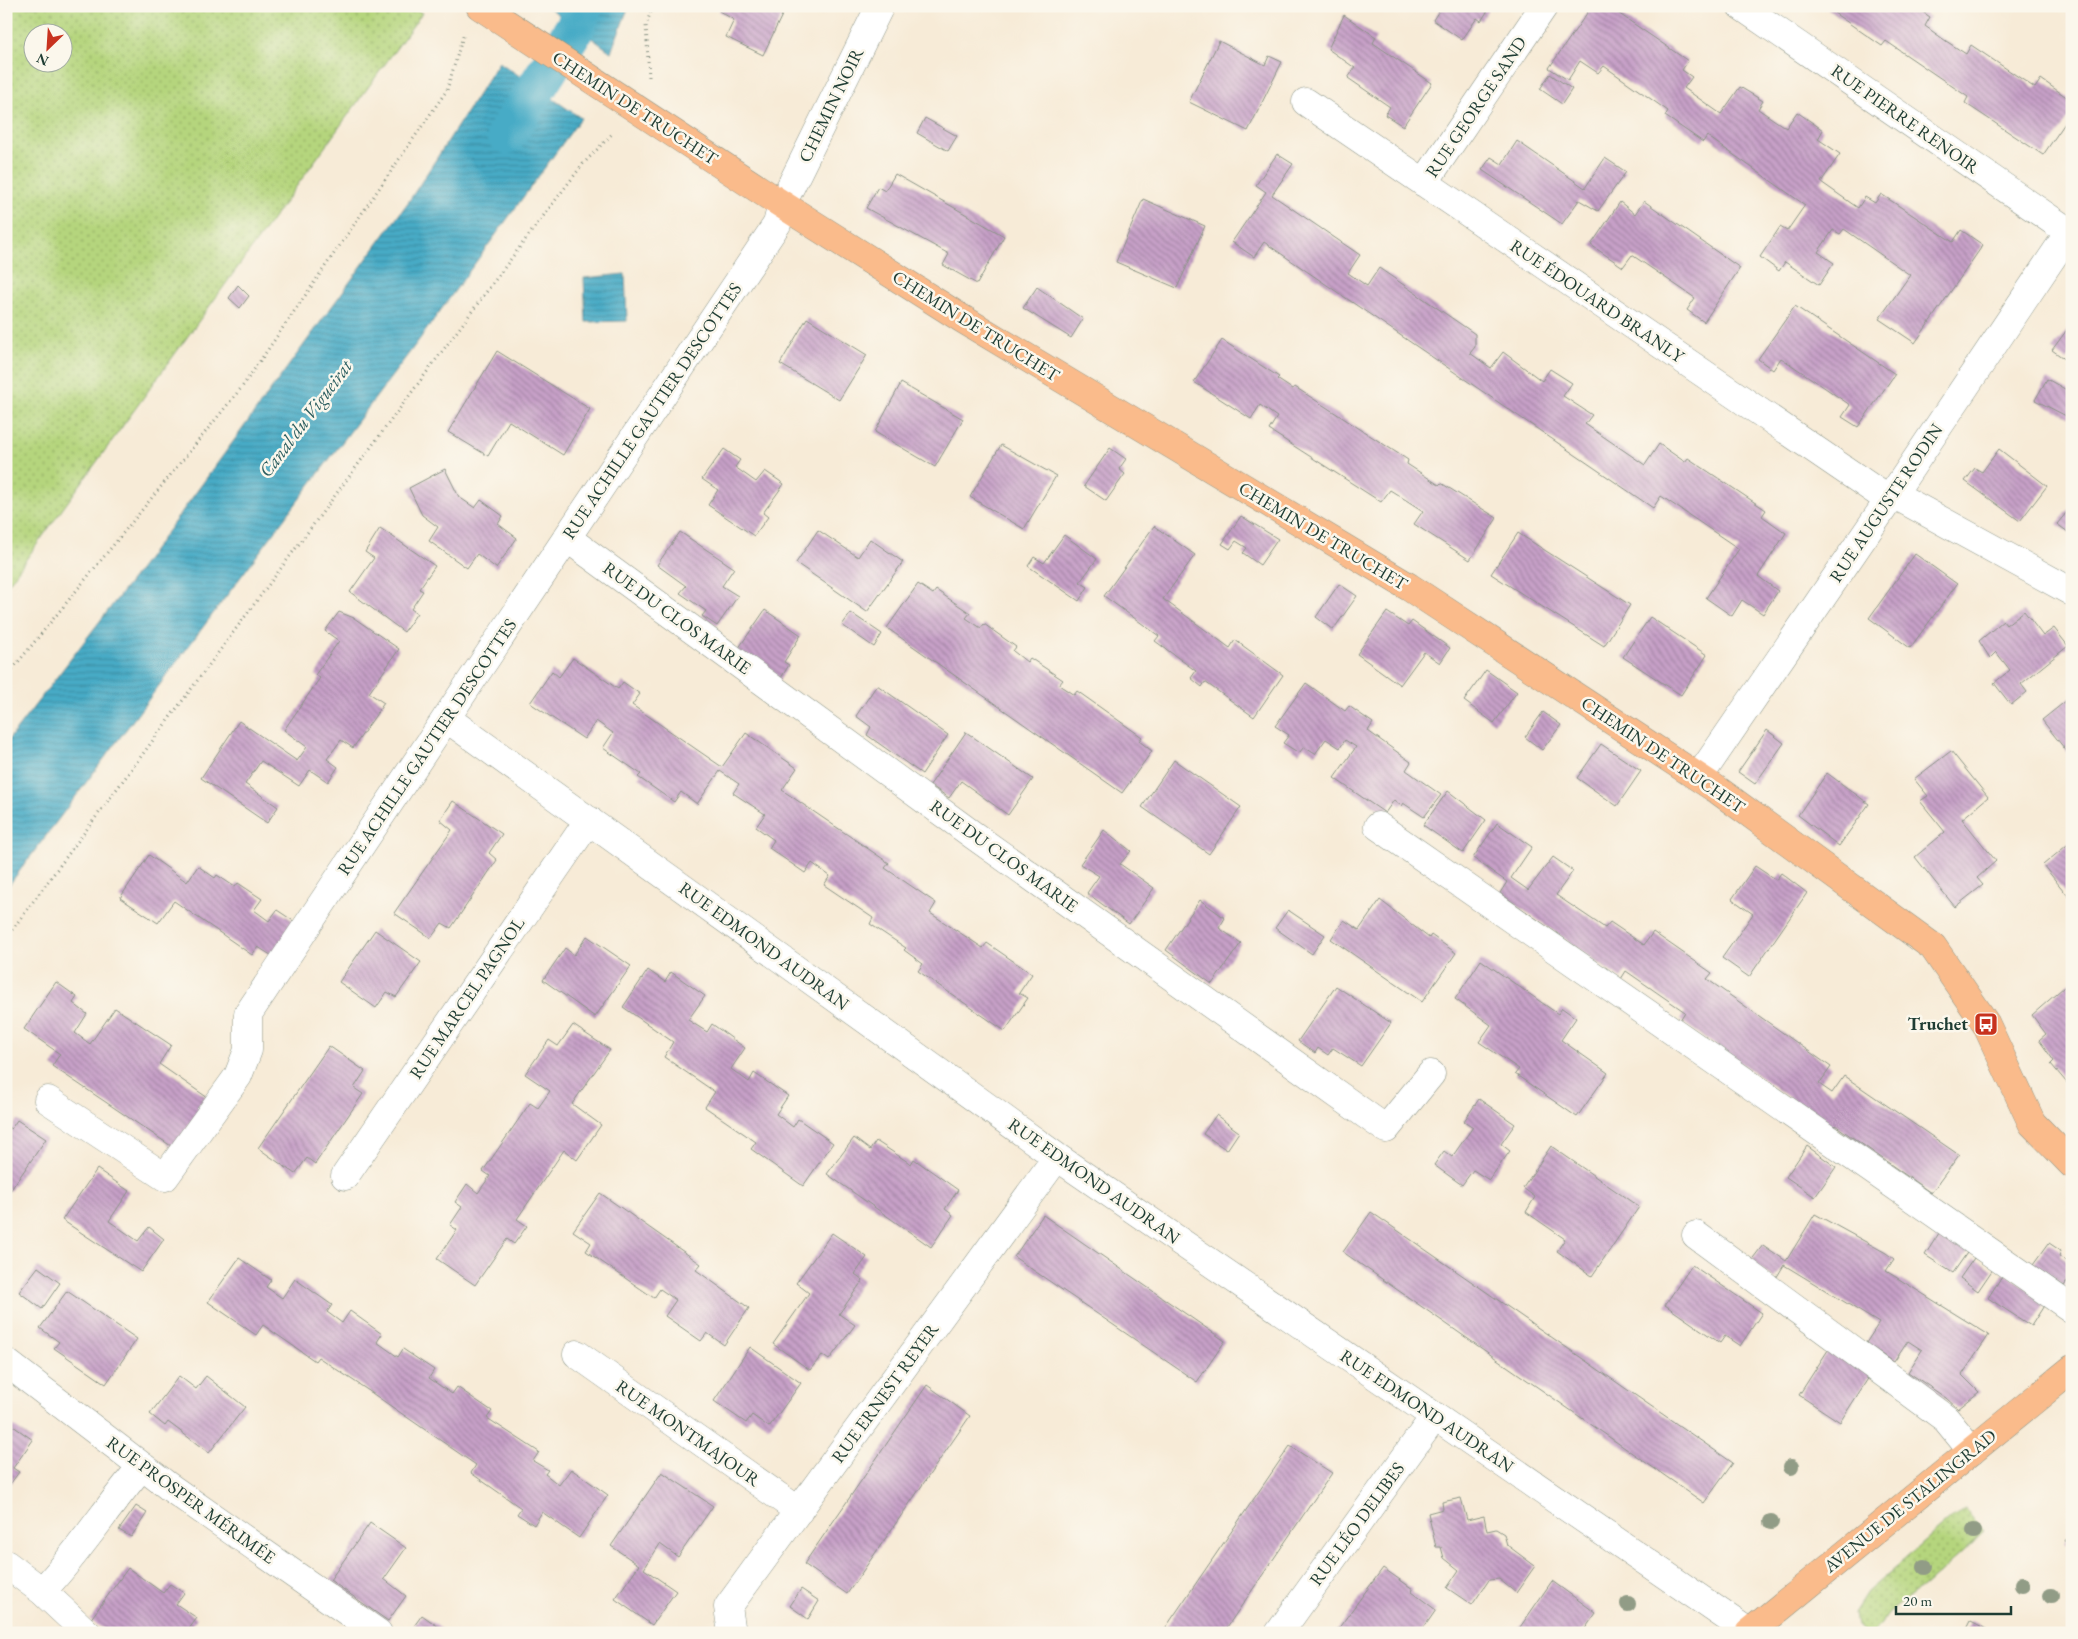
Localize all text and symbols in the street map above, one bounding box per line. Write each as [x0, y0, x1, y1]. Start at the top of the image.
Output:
north arrow [22, 22, 72, 72]
street label: RUE GEORGE SAND [1420, 32, 1531, 182]
street label: CHEMIN NOIR [793, 44, 868, 166]
street label: CHEMIN DE TRUCHET [548, 45, 723, 170]
text: N [33, 49, 51, 70]
street label: RUE PIERRE RENOIR [1827, 59, 1984, 178]
street label: RUE ÉDOUARD BRANLY [1506, 234, 1690, 368]
street label: CHEMIN DE TRUCHET [888, 265, 1065, 387]
street label: RUE ACHILLE GAUTIER DESCOTTES [557, 278, 746, 543]
water label: Canal du Vigueirat [253, 353, 359, 482]
street label: RUE AUGUSTE RODIN [1824, 418, 1948, 587]
street label: CHEMIN DE TRUCHET [1235, 476, 1413, 596]
street label: RUE DU CLOS MARIE [599, 556, 756, 679]
street label: RUE ACHILLE GAUTIER DESCOTTES [332, 614, 521, 879]
street label: CHEMIN DE TRUCHET [1577, 691, 1750, 819]
street label: RUE DU CLOS MARIE [926, 794, 1083, 917]
street label: RUE EDMOND AUDRAN [675, 876, 854, 1015]
street label: RUE MARCEL PAGNOL [404, 912, 530, 1083]
bus stop icon: Truchet [1973, 1011, 1999, 1037]
place label: Truchet [1908, 1012, 1968, 1035]
street label: RUE EDMOND AUDRAN [1004, 1113, 1185, 1249]
street label: RUE ERNEST REYER [826, 1318, 943, 1467]
street label: RUE EDMOND AUDRAN [1336, 1344, 1519, 1478]
street label: RUE MONTMAJOUR [612, 1374, 765, 1491]
street label: AVENUE DE STALINGRAD [1818, 1424, 2001, 1578]
street label: RUE PROSPER MÉRIMÉE [102, 1431, 280, 1569]
street label: RUE LÉO DELIBES [1304, 1457, 1409, 1590]
scale bar [1896, 1584, 2010, 1616]
text: 20 m [1903, 1591, 1932, 1610]

